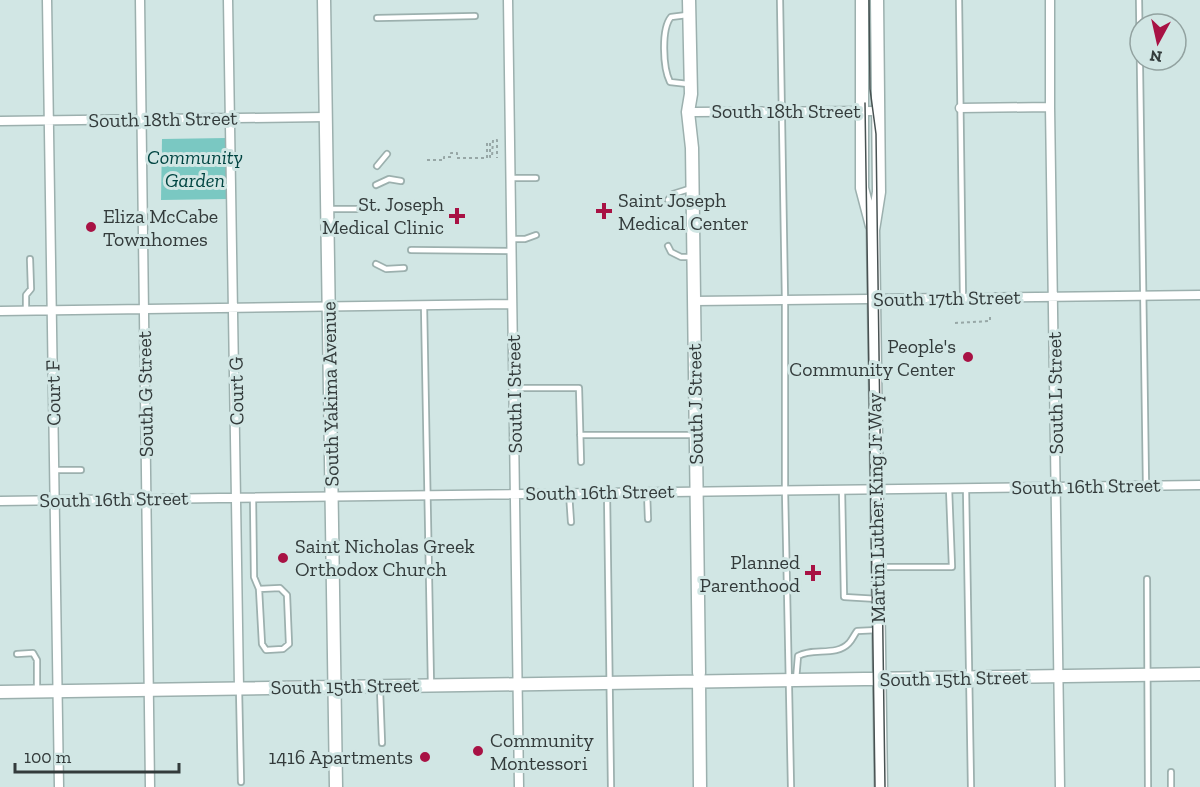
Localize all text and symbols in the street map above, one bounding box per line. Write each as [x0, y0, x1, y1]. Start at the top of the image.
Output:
north arrow [1128, 12, 1188, 72]
text: N [1149, 46, 1163, 67]
street label: South 18th Street [711, 99, 861, 123]
street label: South 18th Street [88, 106, 238, 132]
park label: Community Garden [147, 145, 243, 192]
place label: Saint Joseph Medical Center [618, 188, 749, 235]
place label: St. Joseph Medical Clinic [322, 192, 445, 239]
marker: Saint Joseph Medical Center [595, 202, 613, 220]
place label: Eliza McCabe Townhomes [103, 204, 218, 251]
marker: St. Joseph Medical Clinic [448, 207, 466, 225]
marker: Eliza McCabe Townhomes [84, 220, 98, 234]
street label: South 17th Street [873, 285, 1022, 311]
street label: South Yakima Avenue [316, 301, 344, 487]
street label: South G Street [132, 330, 158, 457]
street label: South L Street [1042, 331, 1068, 455]
street label: South I Street [501, 334, 527, 454]
place label: People's Community Center [789, 334, 956, 381]
street label: South J Street [682, 343, 708, 465]
marker: People's Community Center [961, 350, 975, 364]
street label: Court G [223, 356, 249, 426]
street label: Court F [40, 360, 66, 426]
street label: Martin Luther King Jr Way [862, 392, 890, 623]
street label: South 16th Street [1011, 473, 1161, 499]
street label: South 16th Street [525, 479, 675, 505]
street label: South 16th Street [39, 486, 189, 512]
place label: Saint Nicholas Greek Orthodox Church [295, 534, 475, 581]
place label: Planned Parenthood [700, 550, 800, 597]
marker: Saint Nicholas Greek Orthodox Church [276, 551, 290, 565]
marker: Planned Parenthood [804, 564, 822, 582]
street label: South 15th Street [879, 665, 1029, 691]
street label: South 15th Street [270, 673, 420, 699]
place label: Community Montessori [490, 728, 594, 775]
scale bar [15, 736, 178, 774]
marker: Community Montessori [471, 744, 485, 758]
place label: 1416 Apartments [269, 745, 413, 769]
text: 100 m [24, 746, 72, 768]
marker: 1416 Apartments [418, 750, 432, 764]

